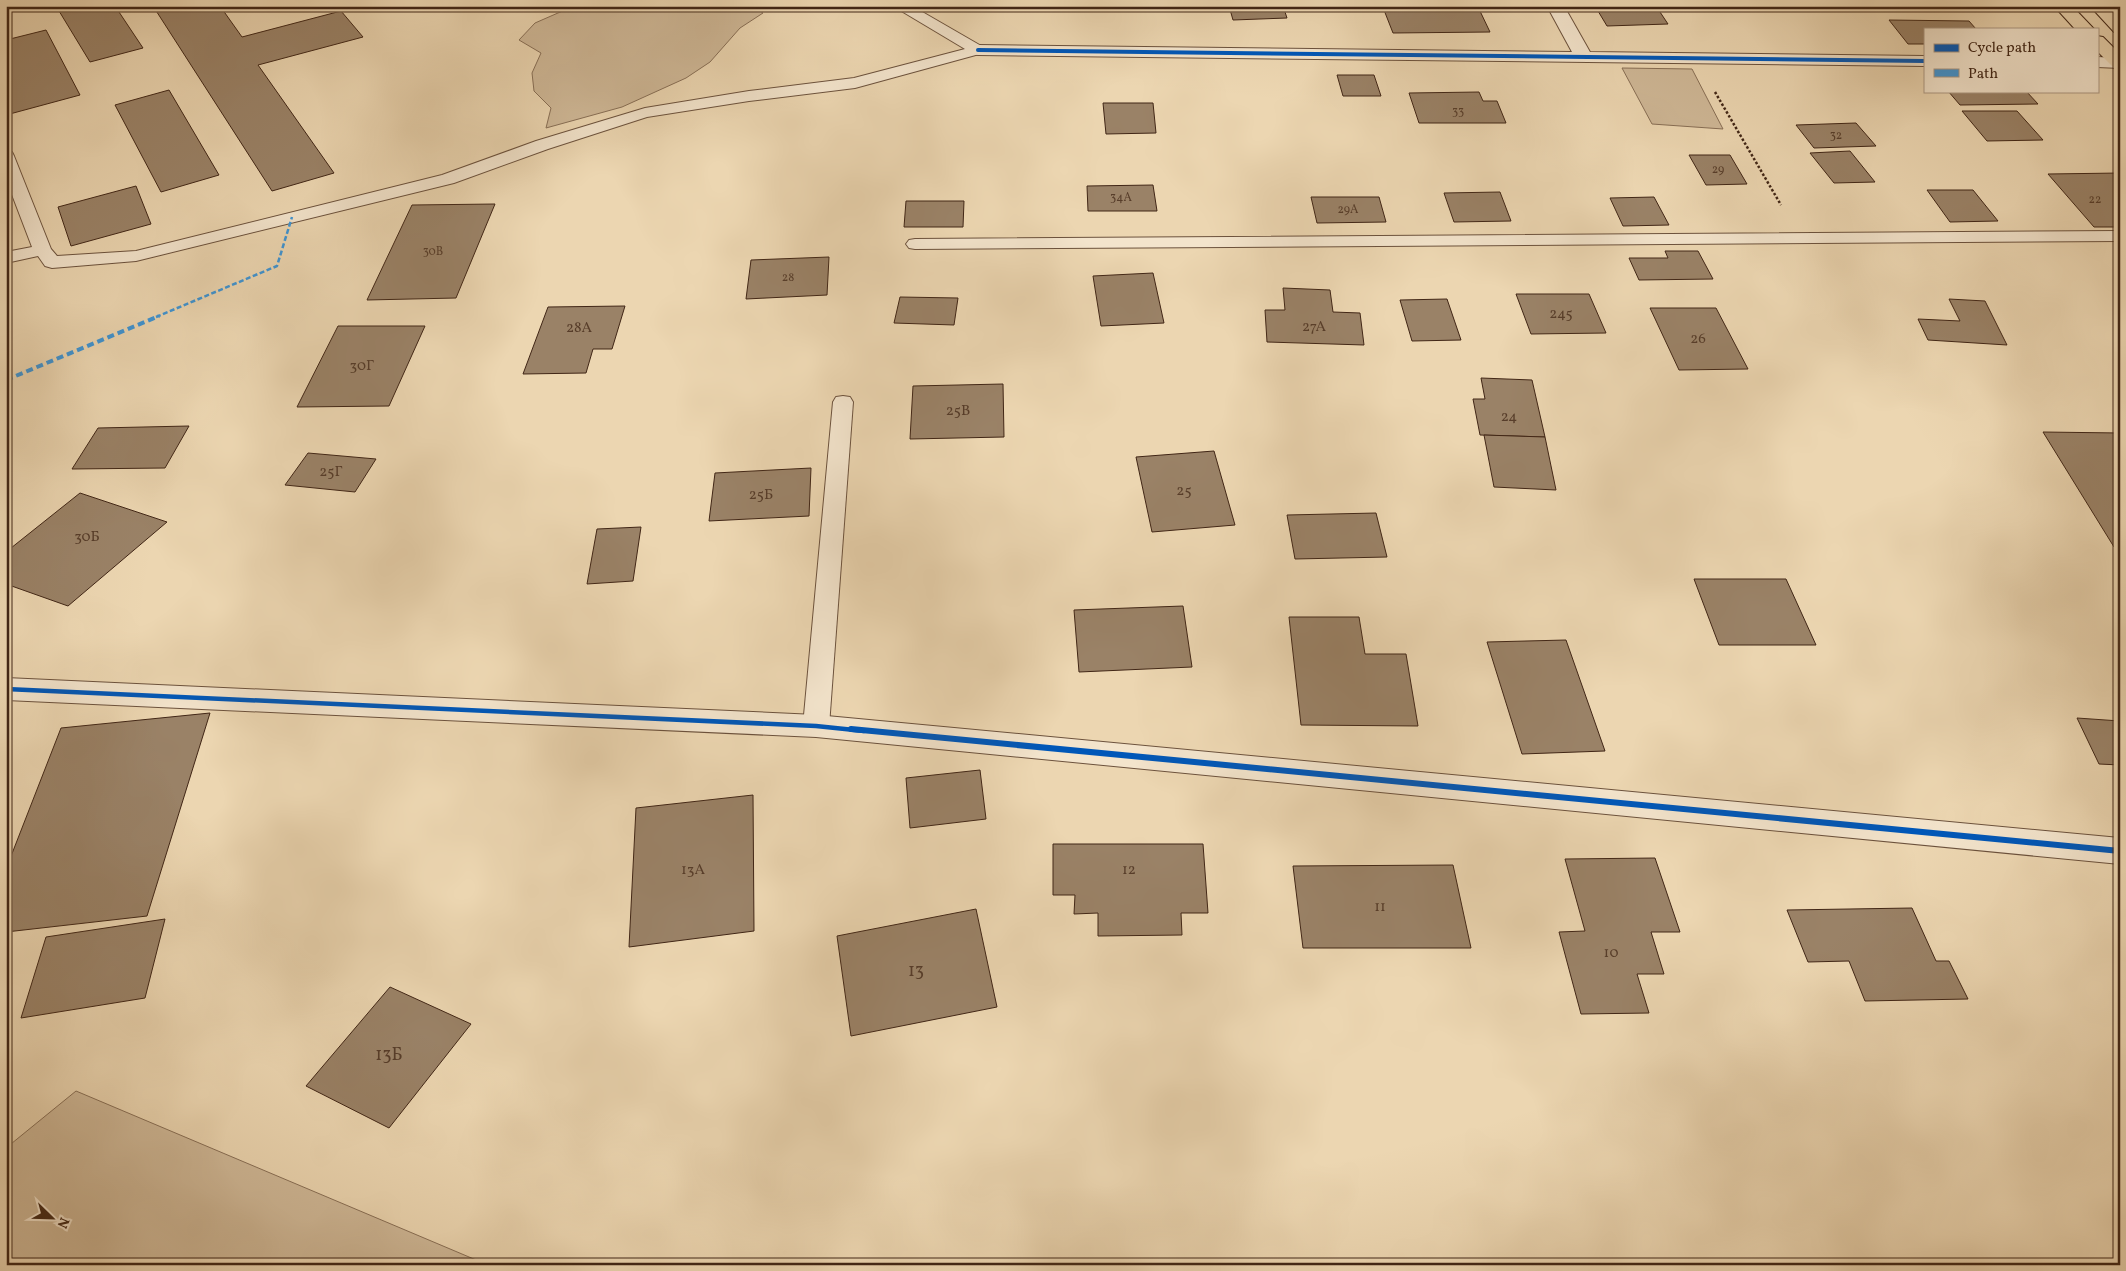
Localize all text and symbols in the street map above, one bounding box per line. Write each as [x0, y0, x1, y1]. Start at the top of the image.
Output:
legend [1924, 28, 2098, 92]
text: Cycle path [1968, 38, 2036, 59]
text: Path [1968, 64, 1998, 85]
house number: 33 [1452, 104, 1464, 120]
house number: 32 [1830, 128, 1842, 144]
house number: 29 [1712, 162, 1724, 178]
house number: 34А [1110, 190, 1132, 206]
house number: 22 [2089, 192, 2101, 208]
house number: 29А [1337, 202, 1359, 218]
house number: 30В [423, 244, 443, 260]
house number: 28 [782, 270, 794, 286]
house number: 245 [1549, 304, 1573, 325]
house number: 27А [1302, 317, 1326, 338]
house number: 28А [566, 318, 593, 339]
house number: 26 [1690, 329, 1706, 350]
house number: 30Г [350, 356, 374, 377]
house number: 25В [946, 401, 970, 422]
house number: 24 [1501, 407, 1517, 428]
house number: 25Г [319, 462, 343, 483]
house number: 25 [1176, 481, 1192, 502]
house number: 25Б [749, 485, 773, 506]
house number: 30Б [74, 527, 100, 548]
house number: 13А [681, 860, 705, 881]
house number: 12 [1122, 860, 1136, 881]
house number: 11 [1374, 897, 1386, 918]
house number: 10 [1604, 943, 1618, 964]
house number: 13 [908, 959, 924, 984]
house number: 13Б [375, 1043, 403, 1068]
north arrow [28, 1194, 78, 1244]
text: N [52, 1214, 73, 1231]

